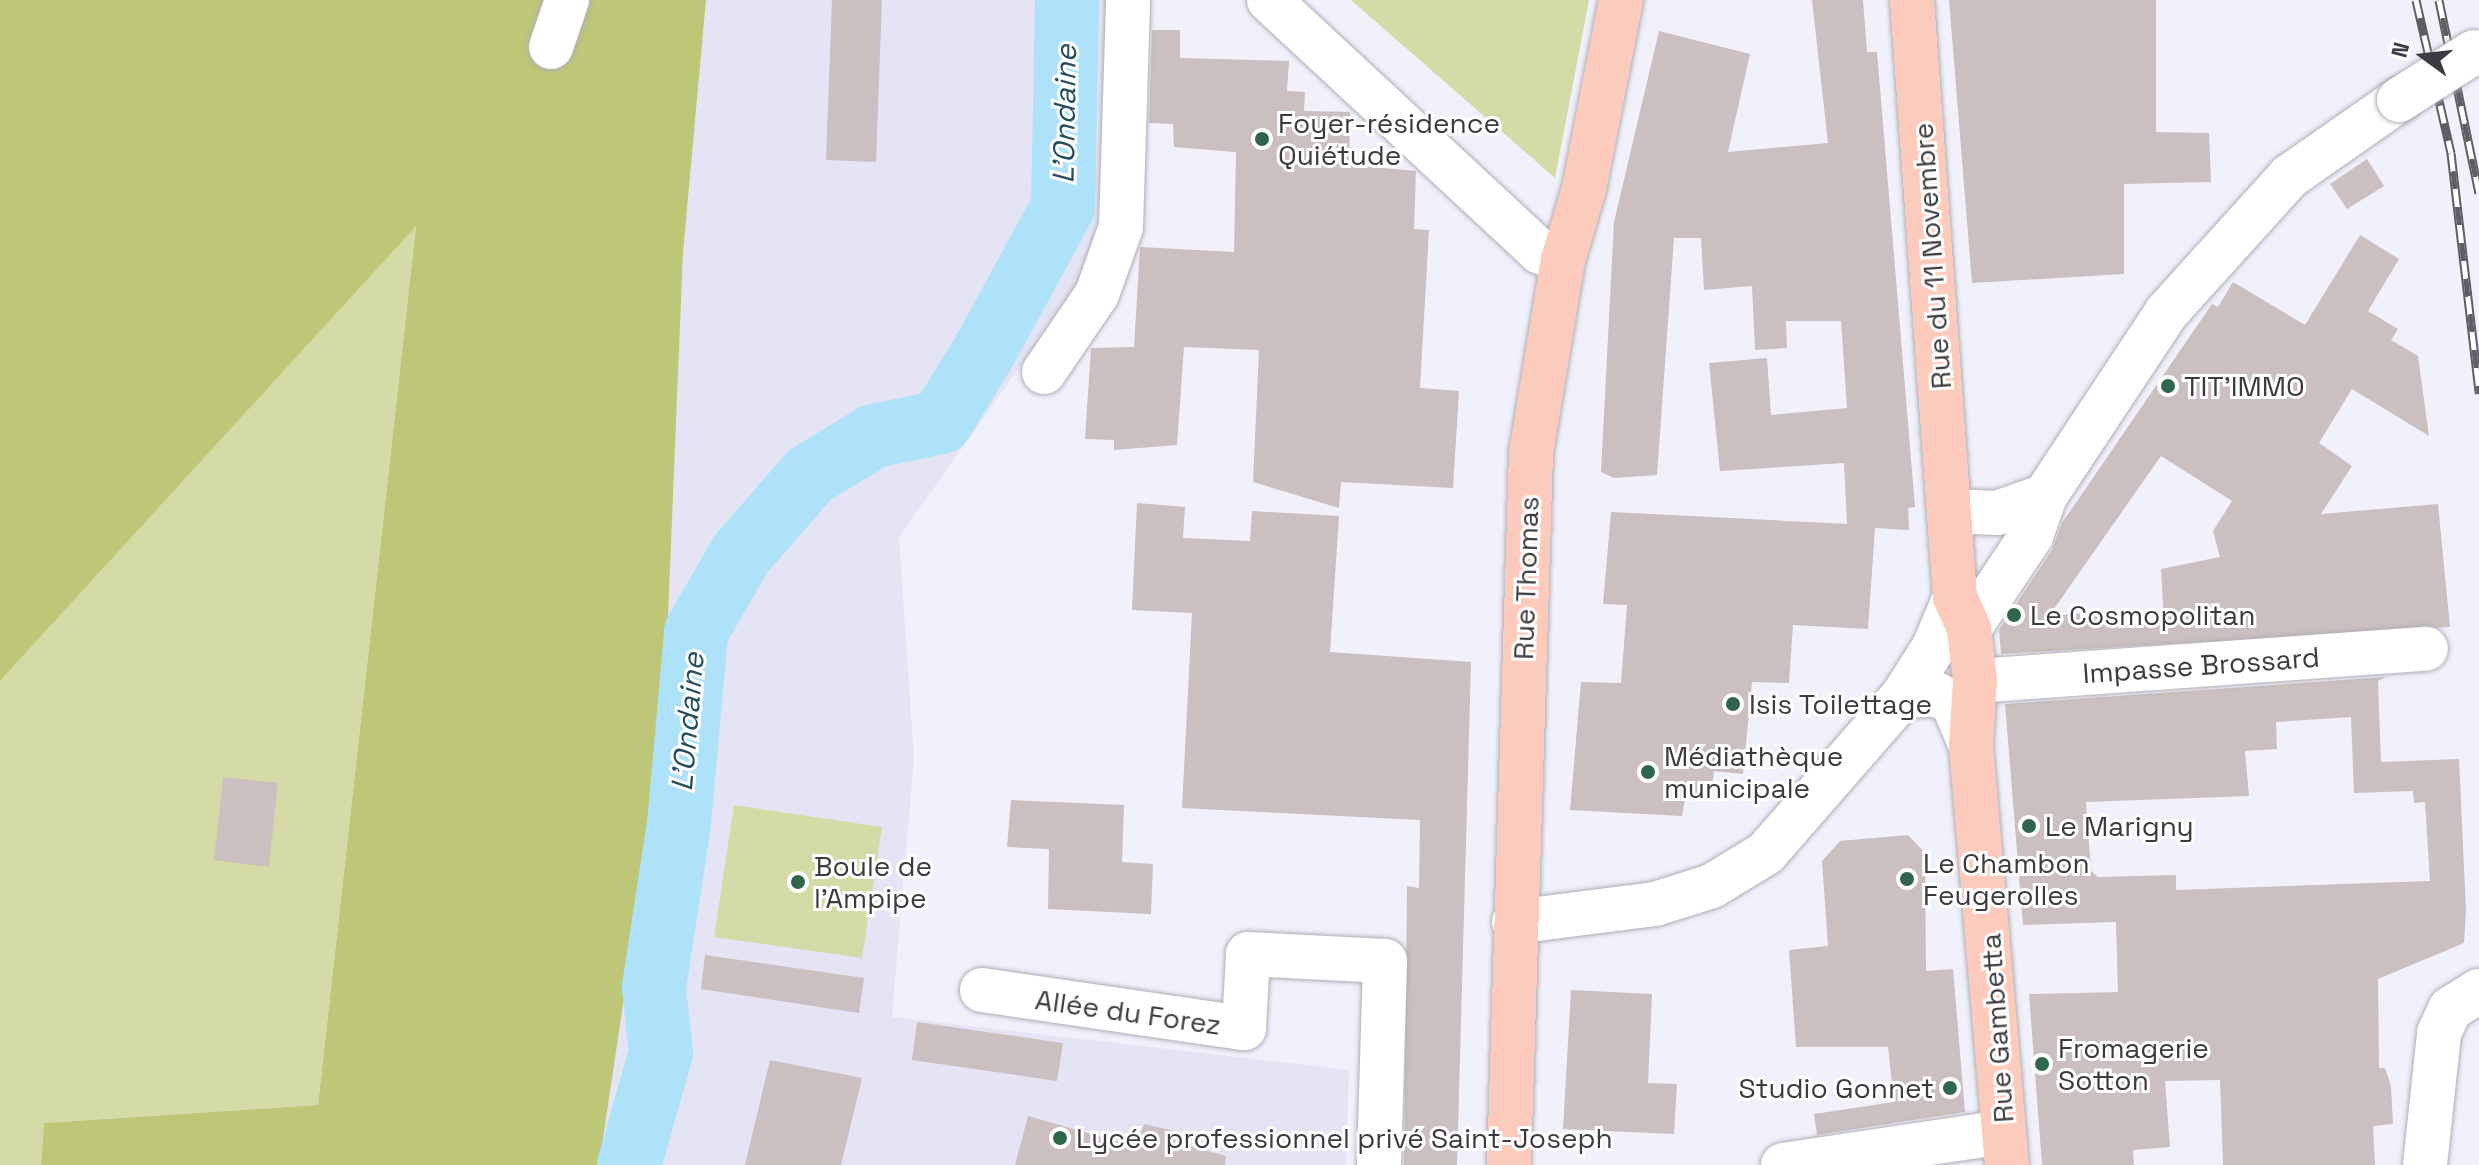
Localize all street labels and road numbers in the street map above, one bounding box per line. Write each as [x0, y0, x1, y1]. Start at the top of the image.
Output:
street label: Rue du 11 Novembre [1906, 122, 1958, 390]
street label: Rue Thomas [1506, 495, 1546, 661]
street label: Impasse Brossard [2081, 640, 2321, 690]
street label: Rue Gambetta [1974, 932, 2020, 1124]
street label: Allée du Forez [1033, 982, 1223, 1042]

